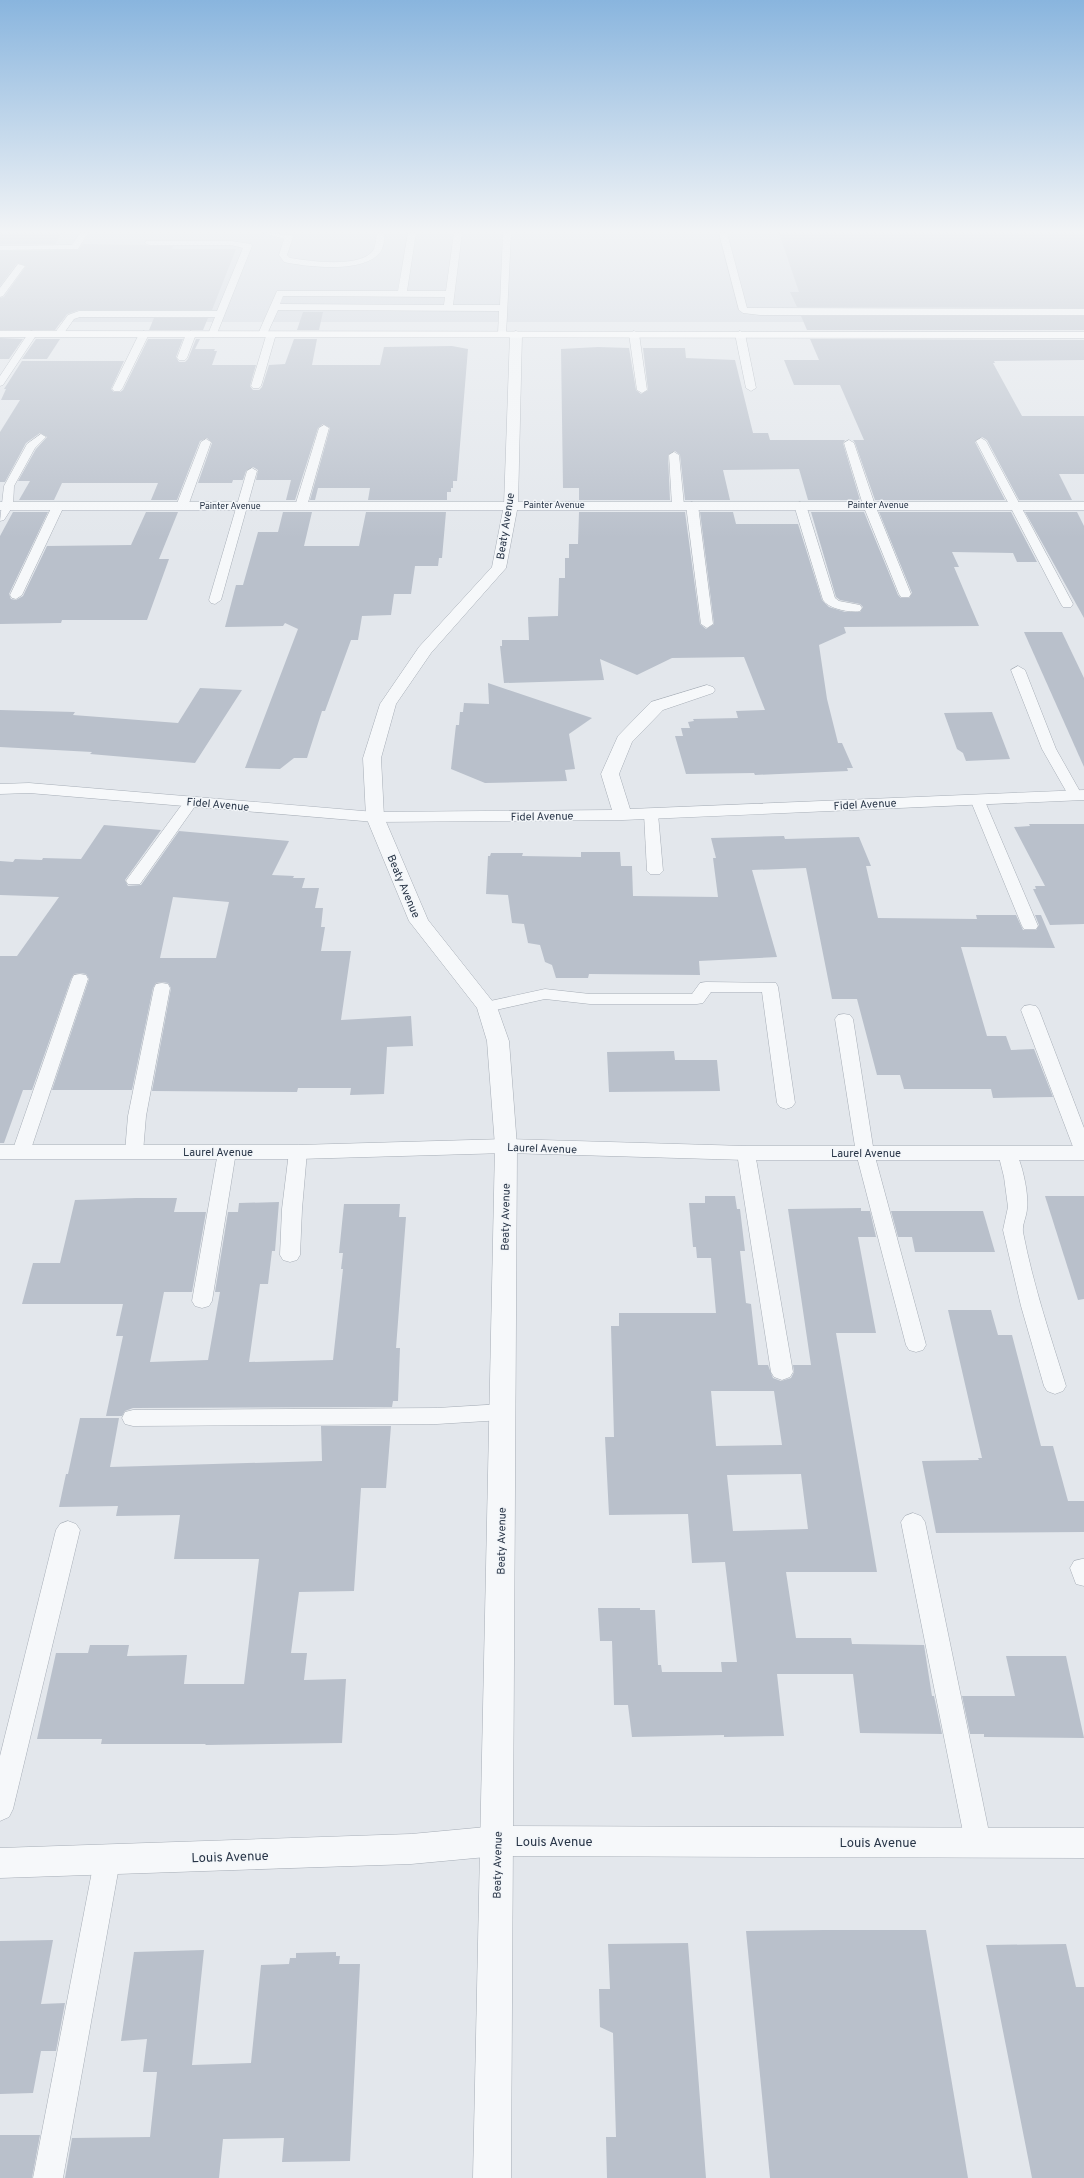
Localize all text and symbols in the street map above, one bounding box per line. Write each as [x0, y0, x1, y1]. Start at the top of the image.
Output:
street label: Beaty Avenue [494, 492, 518, 561]
street label: Painter Avenue [523, 500, 585, 511]
street label: Painter Avenue [847, 500, 909, 511]
street label: Painter Avenue [199, 501, 261, 512]
street label: Fidel Avenue [186, 795, 250, 815]
street label: Fidel Avenue [833, 796, 897, 814]
street label: Fidel Avenue [510, 809, 574, 825]
street label: Beaty Avenue [383, 853, 423, 920]
street label: Laurel Avenue [507, 1141, 577, 1157]
street label: Laurel Avenue [183, 1146, 253, 1160]
street label: Laurel Avenue [831, 1147, 901, 1161]
street label: Beaty Avenue [498, 1183, 514, 1251]
street label: Beaty Avenue [494, 1507, 510, 1575]
street label: Beaty Avenue [490, 1831, 506, 1899]
street label: Louis Avenue [515, 1835, 593, 1851]
street label: Louis Avenue [839, 1836, 917, 1852]
street label: Louis Avenue [191, 1849, 269, 1867]

